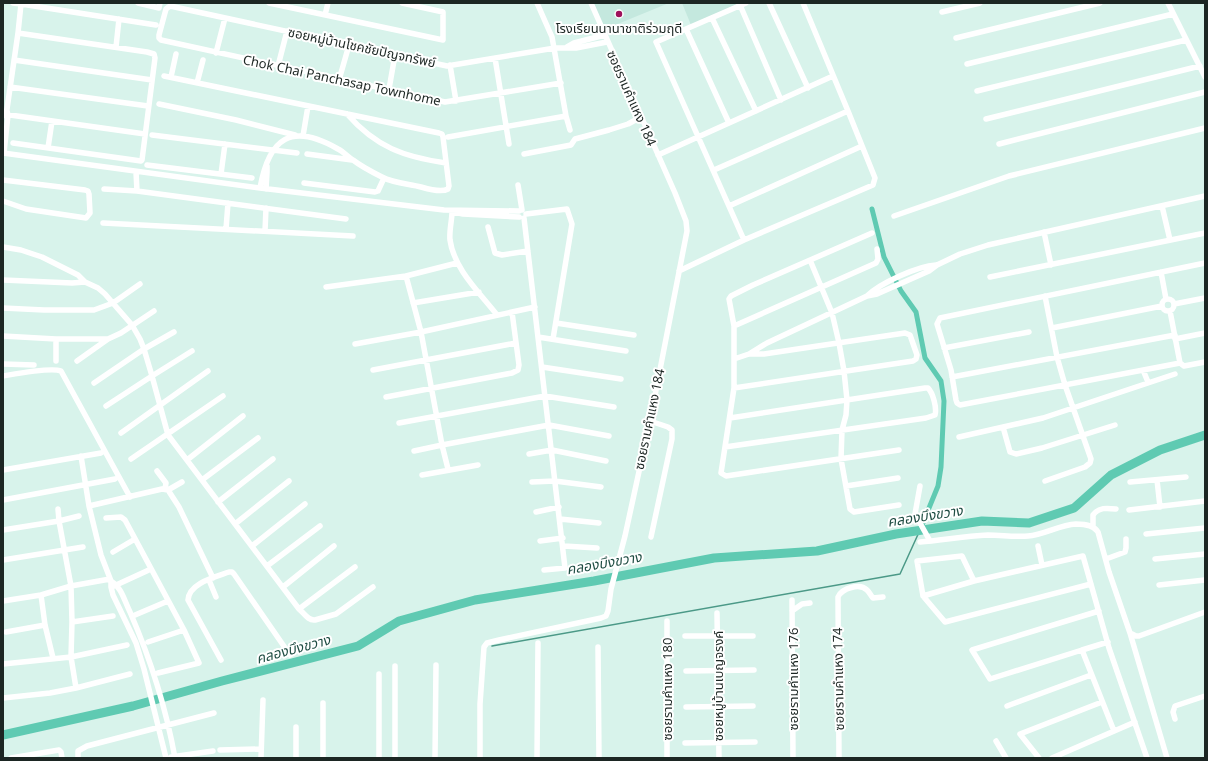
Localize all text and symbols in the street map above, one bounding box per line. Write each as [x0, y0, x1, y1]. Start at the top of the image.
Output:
marker: โรงเรียนนานาชาติร่วมฤดี [614, 9, 624, 19]
place label: โรงเรียนนานาชาติร่วมฤดี [556, 19, 682, 37]
street label: ซอยหมู่บ้านโชคชัยปัญจทรัพย์ [286, 23, 438, 71]
street label: ซอยรามคำแหง 184 [603, 47, 661, 149]
street label: Chok Chai Panchasap Townhome [241, 50, 443, 110]
street label: ซอยรามคำแหง 184 [629, 366, 669, 471]
water label: คลองบึงขวาง [886, 500, 965, 531]
water label: คลองบึงขวาง [565, 546, 644, 578]
street label: ซอยรามคำแหง 174 [828, 627, 848, 731]
street label: ซอยรามคำแหง 176 [784, 628, 802, 730]
water label: คลองบึงขวาง [254, 629, 333, 668]
street label: ซอยหมู่บ้านเบญจรงค์ [709, 631, 727, 741]
street label: ซอยรามคำแหง 180 [658, 638, 676, 740]

